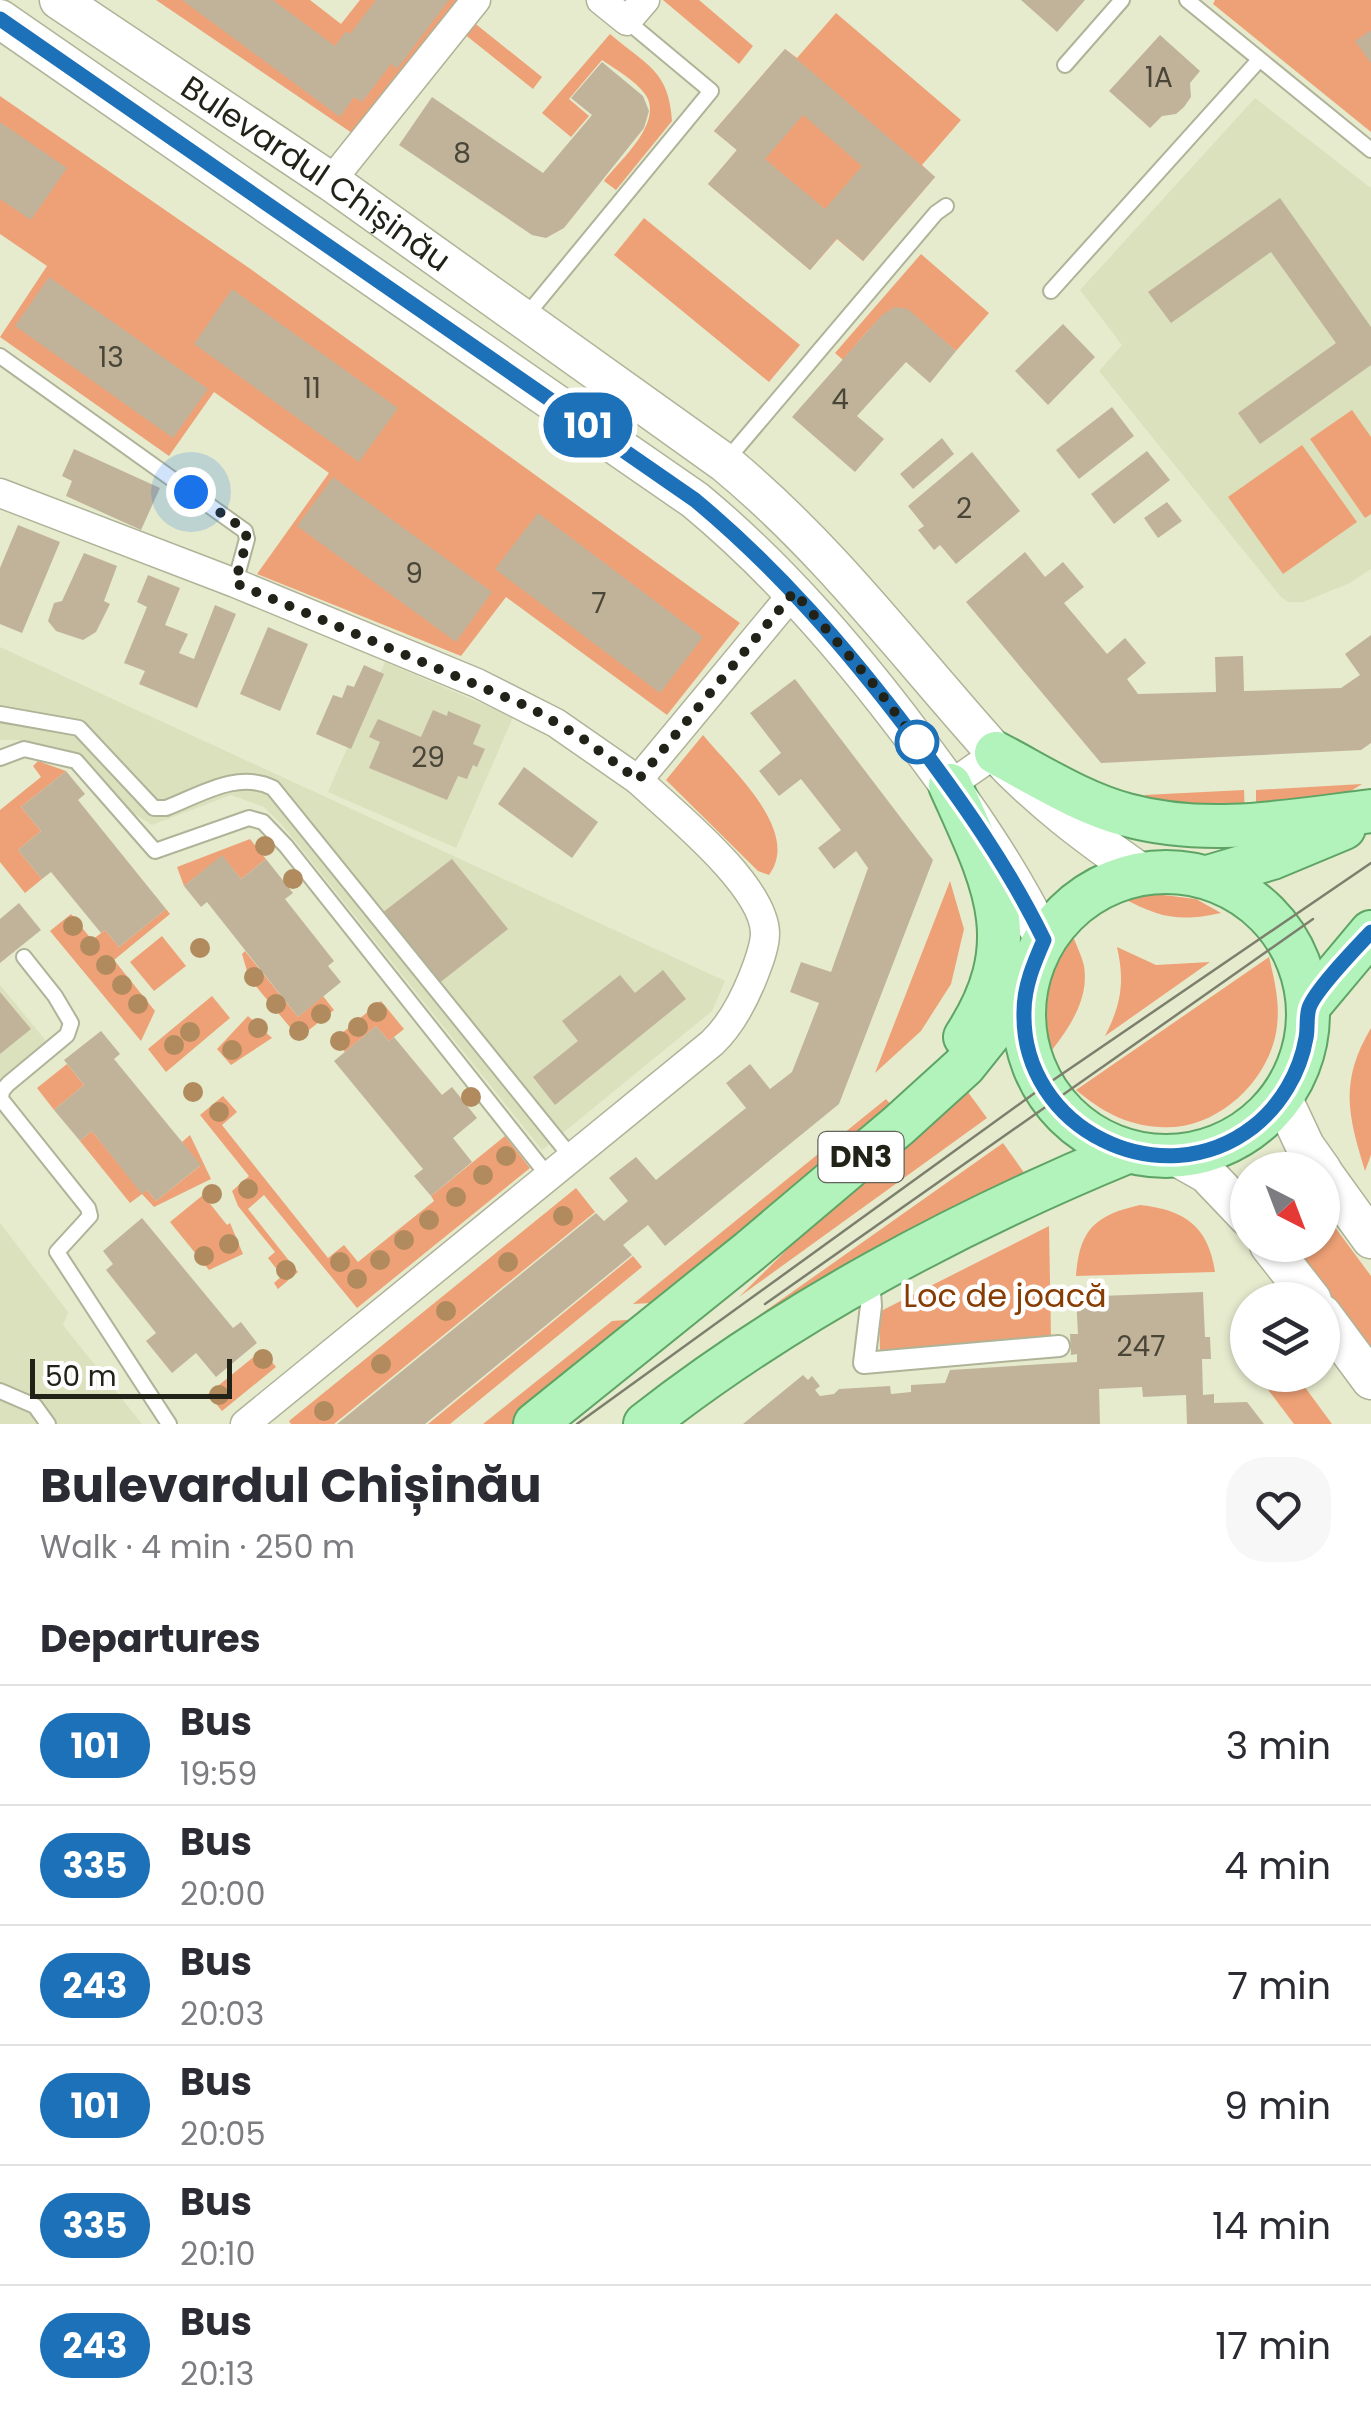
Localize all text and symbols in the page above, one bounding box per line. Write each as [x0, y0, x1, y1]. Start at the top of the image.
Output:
house number: 1A [1145, 58, 1173, 97]
street label: Bulevardul Chișinău [172, 65, 460, 282]
house number: 8 [453, 134, 471, 173]
house number: 13 [98, 338, 124, 377]
house number: 11 [303, 369, 321, 408]
house number: 4 [831, 380, 849, 419]
line badge: 101 [530, 392, 646, 458]
text: 101 [563, 401, 613, 450]
your location [166, 467, 216, 517]
house number: 2 [956, 489, 972, 528]
house number: 9 [405, 554, 423, 593]
house number: 7 [591, 584, 607, 623]
unlabelled marker [896, 721, 938, 763]
house number: 29 [411, 738, 445, 777]
road number: DN3 [818, 1132, 904, 1182]
north arrow [1230, 1152, 1340, 1262]
map controls [1230, 1152, 1340, 1392]
park label: Loc de joacă [903, 1273, 1107, 1318]
button: layers [1230, 1282, 1340, 1392]
house number: 247 [1116, 1327, 1166, 1366]
scale bar [30, 1354, 232, 1398]
text: 50 m [45, 1357, 116, 1396]
text: Bulevardul Chișinău [40, 1452, 542, 1519]
button: heart [1226, 1457, 1331, 1562]
text: Walk · 4 min · 250 m [40, 1524, 355, 1569]
text: Departures [40, 1612, 261, 1665]
text: Bus [180, 1695, 252, 1748]
text: 3 min [1226, 1719, 1331, 1772]
text: 101 [70, 1721, 120, 1770]
text: 19:59 [180, 1751, 257, 1796]
text: Bus [180, 1815, 252, 1868]
text: 4 min [1224, 1839, 1331, 1892]
text: 335 [62, 1841, 128, 1890]
text: 20:00 [180, 1871, 266, 1916]
text: Bus [180, 1935, 252, 1988]
text: 7 min [1227, 1959, 1331, 2012]
text: 243 [63, 1961, 127, 2010]
text: 20:03 [180, 1991, 264, 2036]
text: Bus [180, 2055, 252, 2108]
text: 9 min [1224, 2079, 1331, 2132]
text: 101 [70, 2081, 120, 2130]
text: 20:05 [180, 2111, 266, 2156]
text: Bus [180, 2175, 252, 2228]
text: 14 min [1212, 2199, 1331, 2252]
text: 335 [62, 2201, 128, 2250]
text: 20:10 [180, 2231, 256, 2276]
text: Bus [180, 2295, 252, 2348]
text: 17 min [1215, 2319, 1331, 2372]
text: 243 [63, 2321, 127, 2370]
text: 20:13 [180, 2351, 254, 2396]

